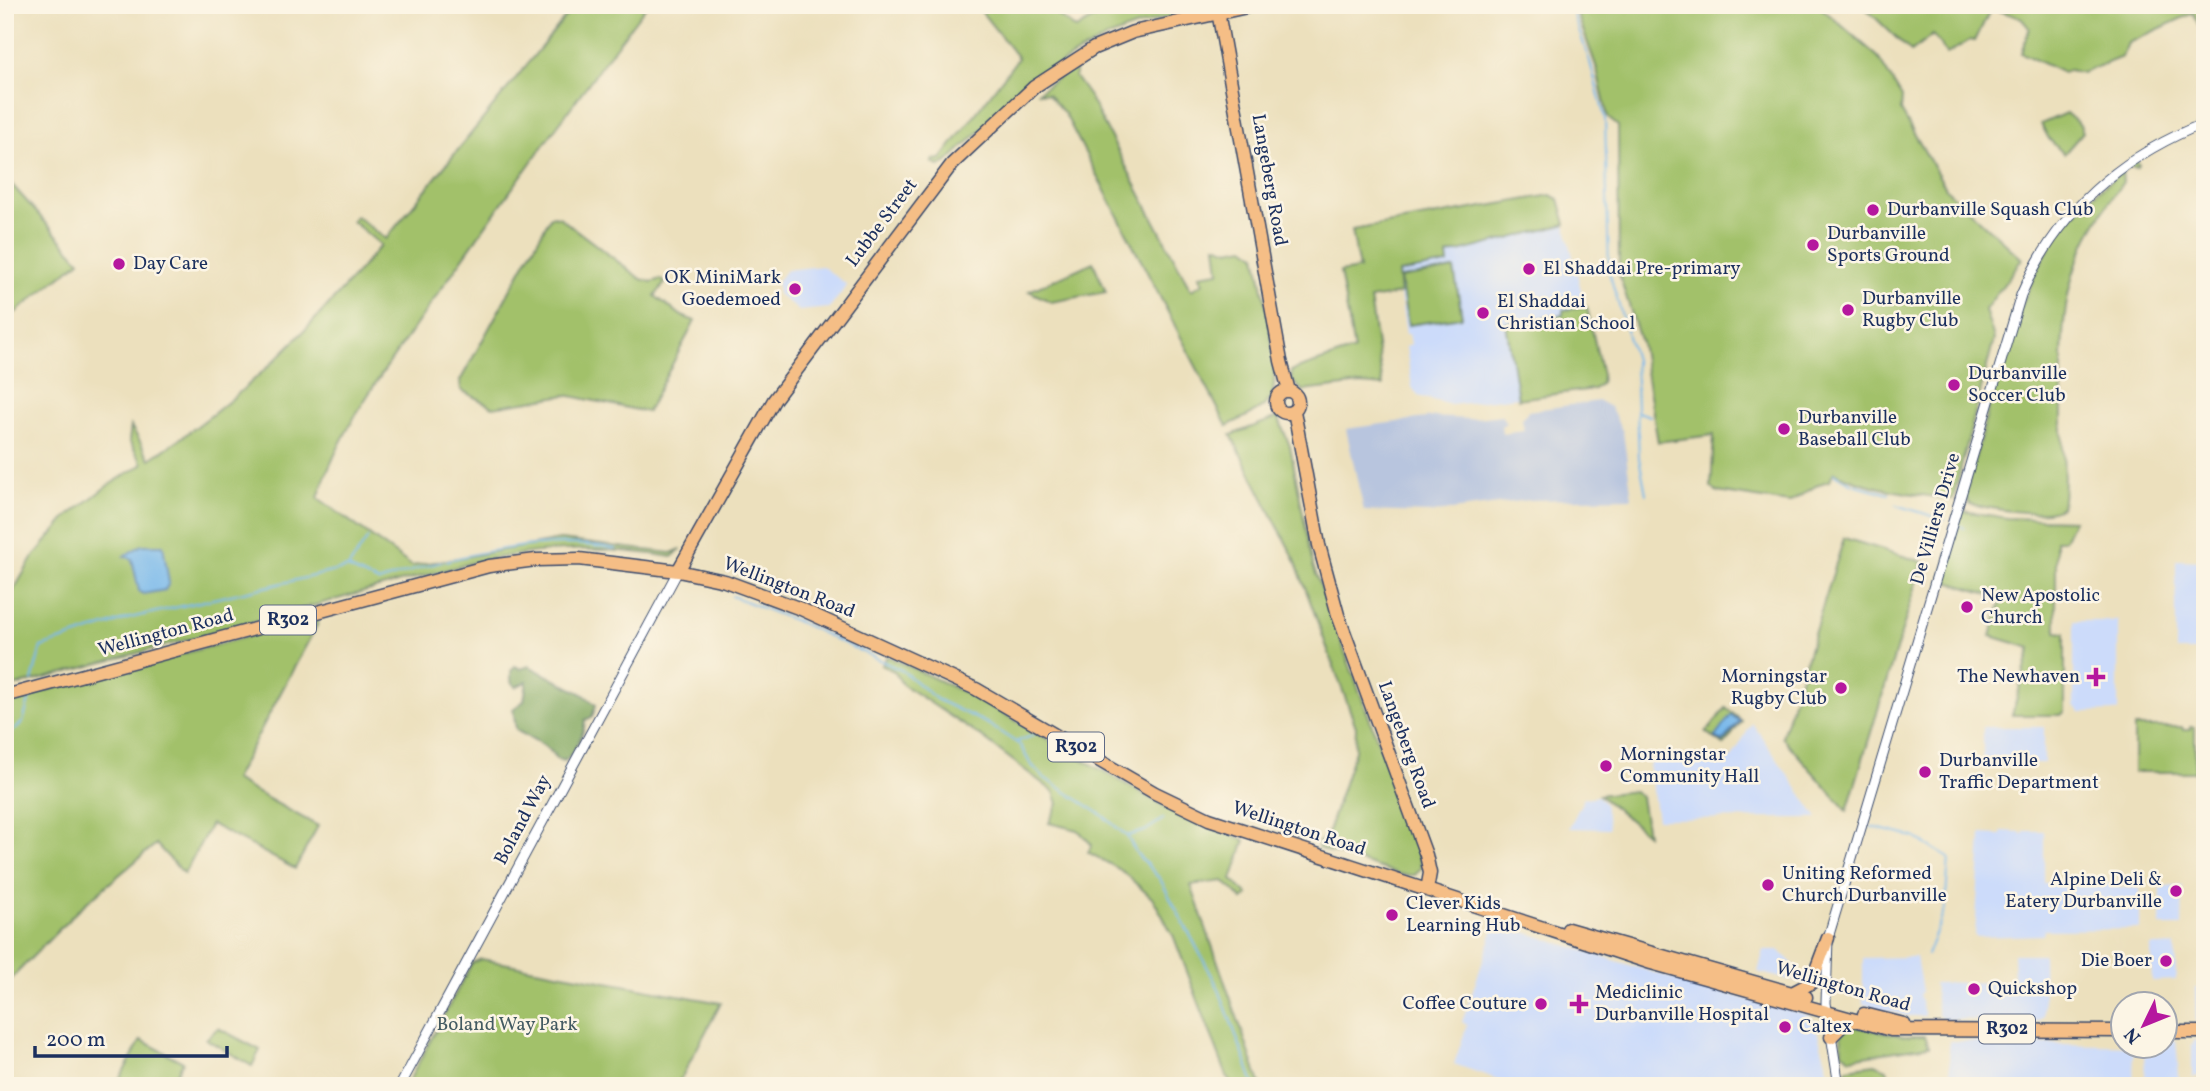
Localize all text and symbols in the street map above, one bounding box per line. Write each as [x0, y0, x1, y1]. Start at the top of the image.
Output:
street label: Langeberg Road [1245, 112, 1293, 248]
street label: Lubbe Street [840, 173, 924, 273]
place label: Durbanville Squash Club [1887, 197, 2093, 223]
marker: Durbanville Squash Club [1865, 202, 1881, 218]
place label: Durbanville Sports Ground [1827, 221, 1950, 269]
marker: Durbanville Sports Ground [1805, 237, 1821, 253]
place label: Day Care [133, 251, 208, 277]
marker: Day Care [111, 256, 127, 272]
place label: El Shaddai Pre-primary [1543, 256, 1741, 282]
marker: El Shaddai Pre-primary [1521, 261, 1537, 277]
place label: OK MiniMark Goedemoed [664, 265, 781, 313]
marker: OK MiniMark Goedemoed [787, 281, 803, 297]
place label: Durbanville Rugby Club [1862, 286, 1961, 334]
place label: El Shaddai Christian School [1497, 289, 1635, 337]
marker: Durbanville Rugby Club [1840, 302, 1856, 318]
marker: El Shaddai Christian School [1475, 305, 1491, 321]
place label: Durbanville Soccer Club [1968, 361, 2067, 409]
marker: Durbanville Soccer Club [1946, 377, 1962, 393]
place label: Durbanville Baseball Club [1798, 405, 1911, 453]
marker: Durbanville Baseball Club [1776, 421, 1792, 437]
street label: De Villiers Drive [1905, 450, 1967, 588]
street label: Wellington Road [719, 551, 859, 625]
place label: New Apostolic Church [1981, 583, 2100, 631]
marker: New Apostolic Church [1959, 599, 1975, 615]
street label: Wellington Road [95, 602, 237, 664]
road number: R302 [260, 606, 316, 634]
place label: Morningstar Rugby Club [1721, 664, 1827, 712]
place label: The Newhaven [1957, 664, 2080, 690]
marker: The Newhaven [2086, 667, 2106, 687]
street label: Langeberg Road [1371, 678, 1441, 812]
marker: Morningstar Rugby Club [1833, 680, 1849, 696]
road number: R302 [1048, 732, 1104, 762]
place label: Morningstar Community Hall [1620, 742, 1760, 790]
place label: Durbanville Traffic Department [1939, 748, 2099, 796]
marker: Morningstar Community Hall [1598, 758, 1614, 774]
marker: Durbanville Traffic Department [1917, 764, 1933, 780]
street label: Boland Way [488, 770, 558, 870]
street label: Wellington Road [1229, 795, 1369, 863]
place label: Uniting Reformed Church Durbanville [1782, 861, 1947, 909]
place label: Alpine Deli & Eatery Durbanville [2005, 867, 2162, 915]
marker: Uniting Reformed Church Durbanville [1760, 877, 1776, 893]
marker: Alpine Deli & Eatery Durbanville [2168, 883, 2184, 899]
place label: Clever Kids Learning Hub [1406, 891, 1520, 939]
marker: Clever Kids Learning Hub [1384, 907, 1400, 923]
place label: Die Boer [2081, 948, 2152, 974]
marker: Die Boer [2158, 953, 2174, 969]
street label: Wellington Road [1772, 955, 1914, 1019]
place label: Quickshop [1988, 976, 2077, 1002]
place label: Mediclinic Durbanville Hospital [1595, 980, 1769, 1028]
marker: Quickshop [1966, 981, 1982, 997]
north arrow [2108, 990, 2178, 1060]
place label: Coffee Couture [1402, 991, 1527, 1017]
marker: Mediclinic Durbanville Hospital [1569, 994, 1589, 1014]
marker: Coffee Couture [1533, 996, 1549, 1012]
park label: Boland Way Park [436, 1012, 578, 1038]
scale bar [35, 1014, 228, 1058]
place label: Caltex [1799, 1014, 1852, 1040]
road number: R302 [1979, 1014, 2035, 1044]
marker: Caltex [1777, 1019, 1793, 1035]
text: N [2119, 1021, 2147, 1049]
text: 200 m [46, 1026, 106, 1055]

